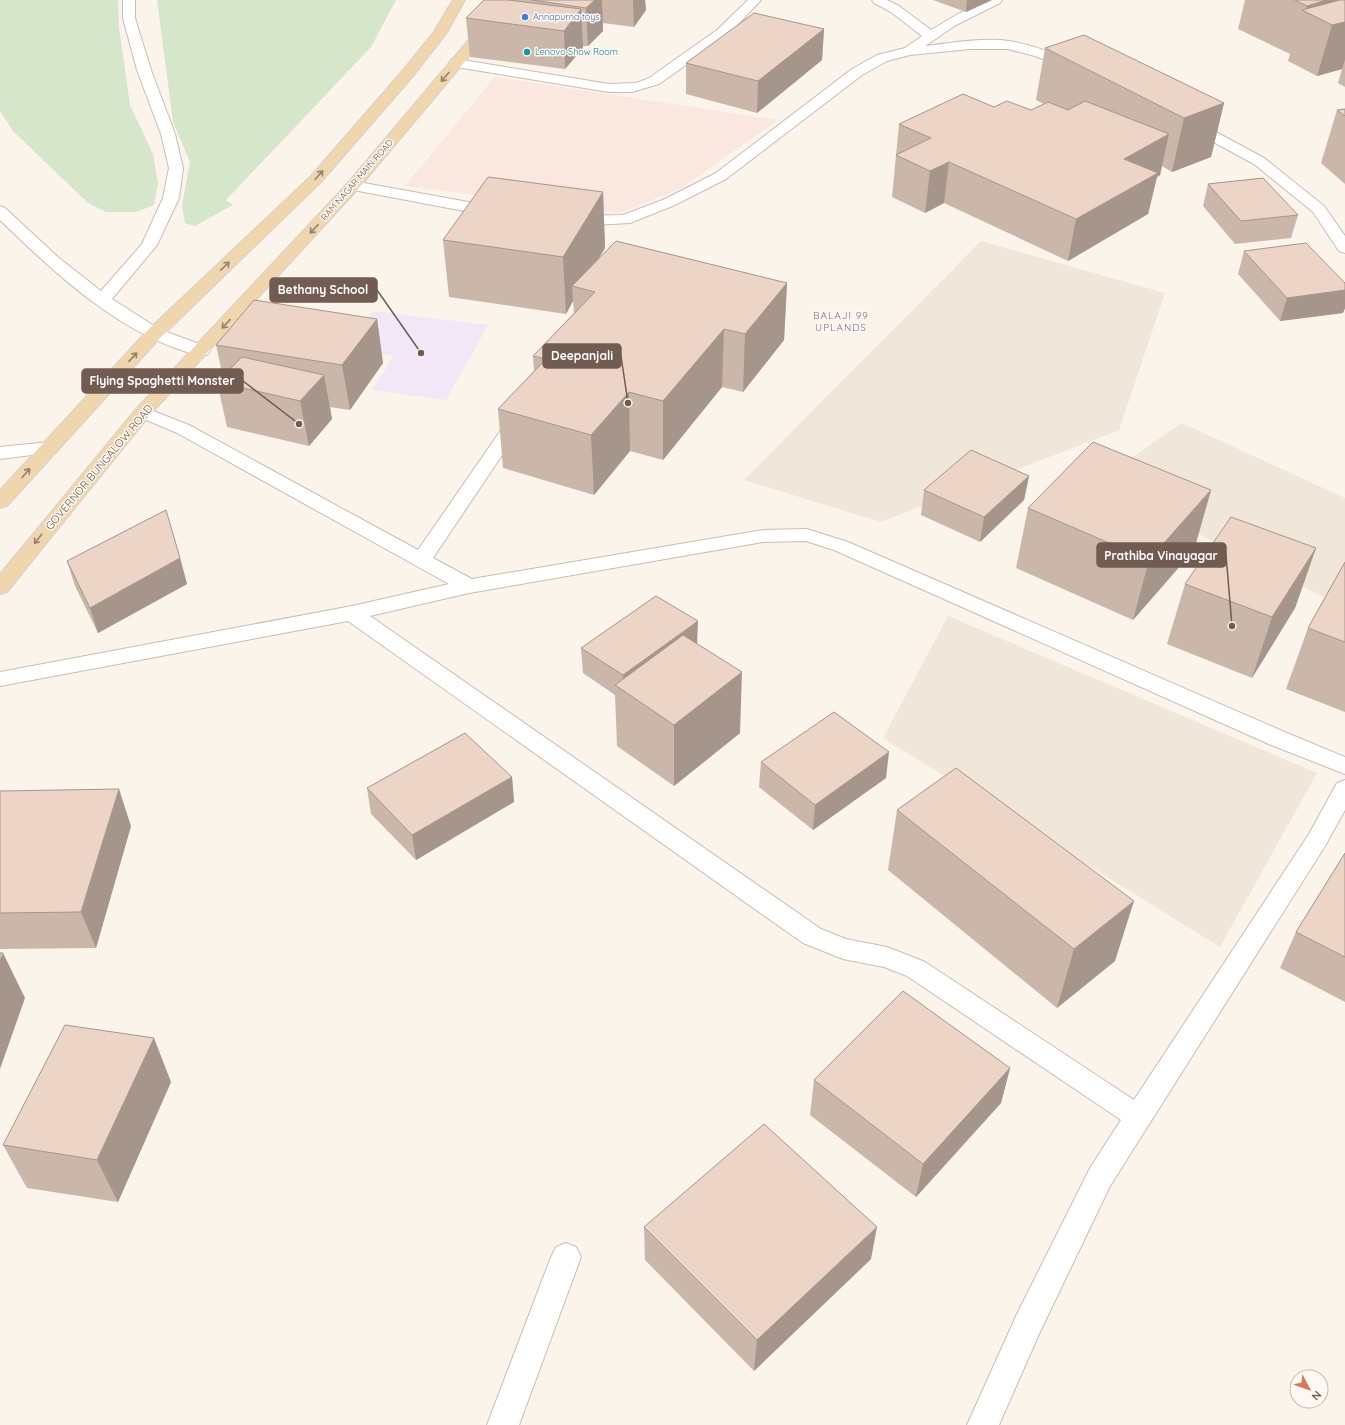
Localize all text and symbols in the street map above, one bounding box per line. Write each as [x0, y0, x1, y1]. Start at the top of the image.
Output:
place label: Annapurna toys [533, 11, 600, 22]
marker: Annapurna toys [520, 12, 530, 22]
place label: Lenovo Show Room [535, 46, 618, 57]
marker: Lenovo Show Room [522, 47, 532, 57]
one-way arrow [440, 72, 449, 82]
street label: RAM NAGAR MAIN ROAD [318, 136, 395, 223]
one-way arrow [314, 170, 323, 180]
one-way arrow [310, 224, 319, 234]
one-way arrow [220, 261, 230, 270]
callout: Bethany School [270, 278, 377, 302]
text: Bethany School [278, 282, 368, 297]
district label: BALAJI 99 UPLANDS [813, 309, 869, 334]
one-way arrow [222, 319, 231, 329]
callout: Deepanjali [543, 344, 621, 368]
text: Deepanjali [551, 348, 613, 363]
one-way arrow [128, 352, 138, 362]
callout: Flying Spaghetti Monster [82, 369, 243, 393]
text: Flying Spaghetti Monster [89, 373, 235, 388]
street label: GOVERNOR BUNGALOW ROAD [42, 401, 156, 533]
one-way arrow [21, 468, 30, 478]
one-way arrow [34, 534, 43, 545]
callout: Prathiba Vinayagar [1097, 543, 1226, 567]
text: Prathiba Vinayagar [1104, 548, 1218, 563]
north arrow [1289, 1369, 1329, 1409]
text: N [1309, 1388, 1324, 1403]

